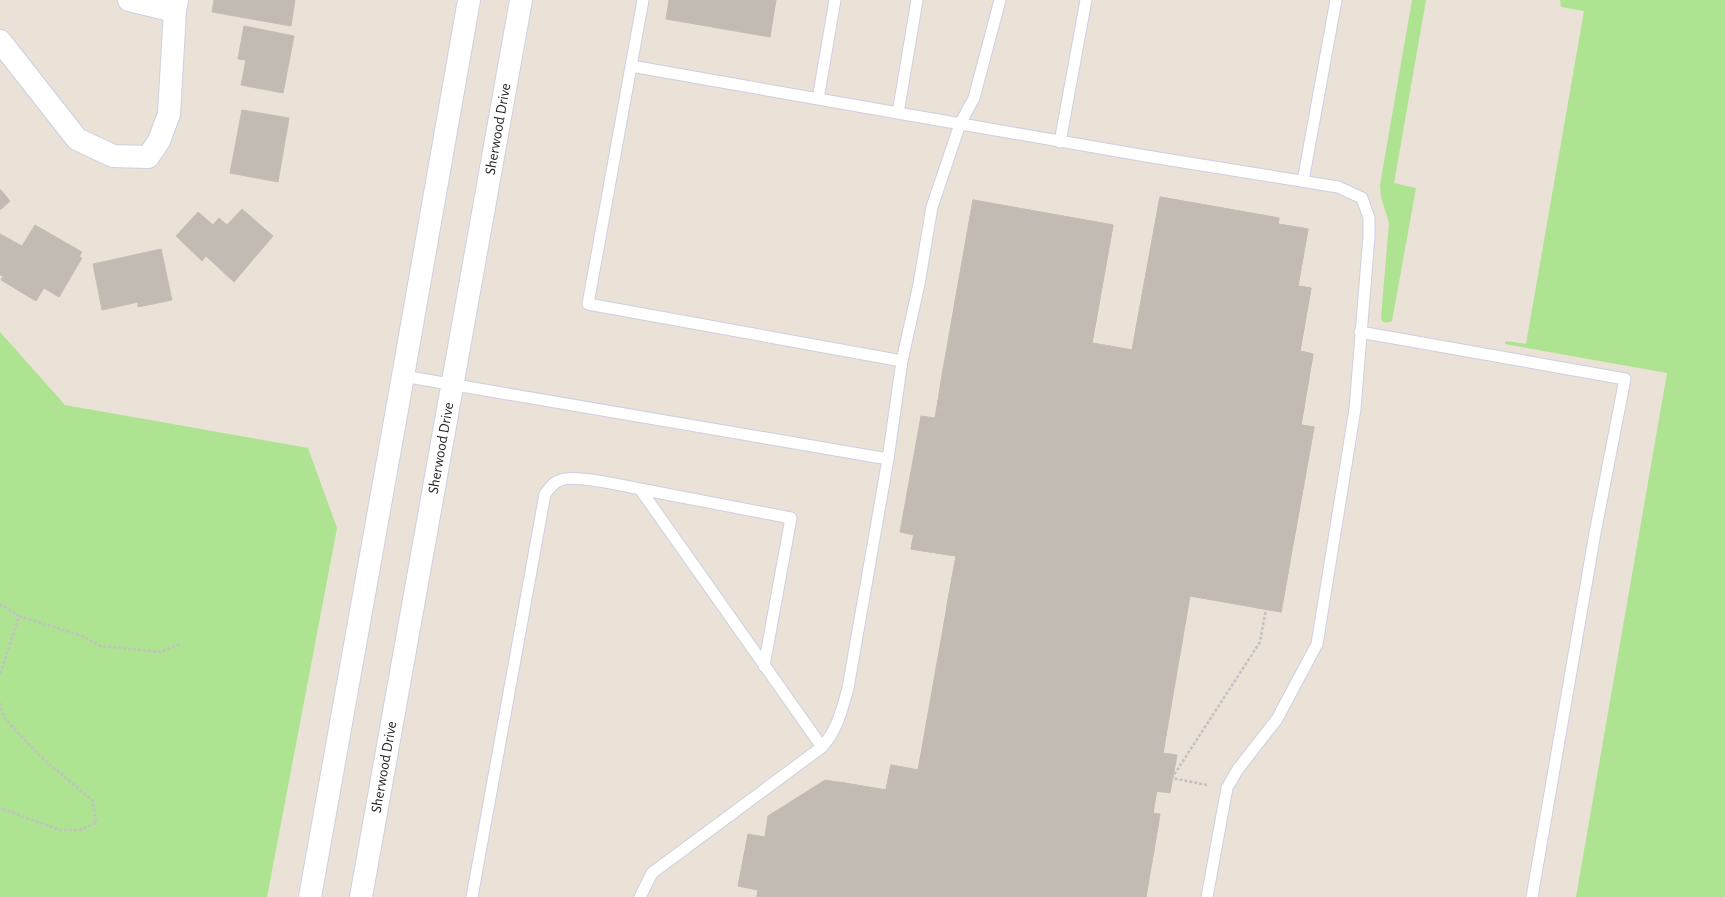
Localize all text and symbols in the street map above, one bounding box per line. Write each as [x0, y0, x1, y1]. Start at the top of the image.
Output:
street label: Sherwood Drive [483, 82, 513, 176]
street label: Sherwood Drive [426, 401, 456, 495]
street label: Sherwood Drive [369, 720, 399, 814]

